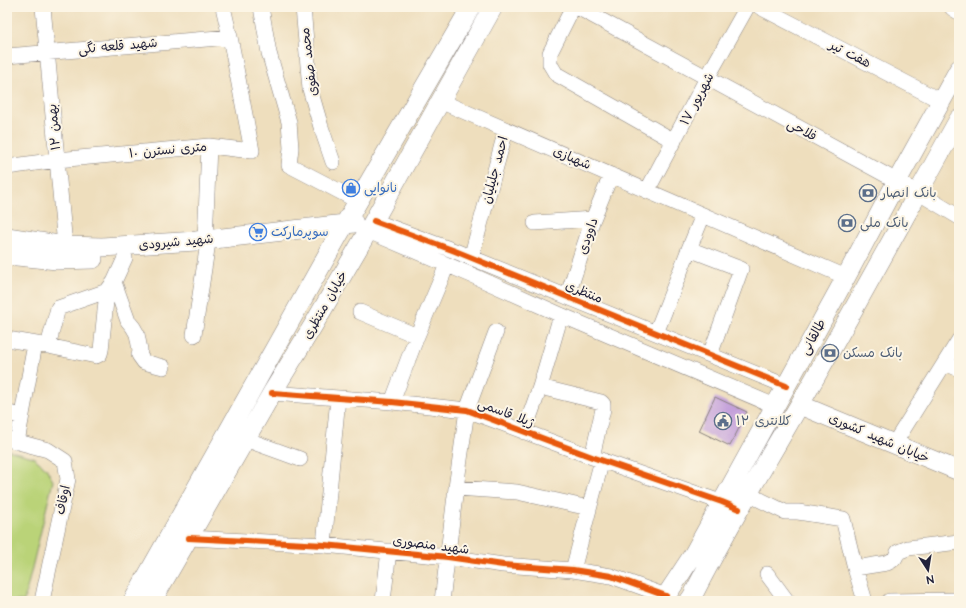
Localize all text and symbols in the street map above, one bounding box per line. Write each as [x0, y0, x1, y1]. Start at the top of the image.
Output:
street label: محمد صفوی [296, 27, 322, 97]
street label: شهید قلعه نگی [78, 34, 158, 58]
street label: هفت تیر [825, 35, 874, 72]
street label: ۱۷ شهریور [676, 70, 718, 128]
street label: ۱۲ بهمن [43, 103, 65, 151]
street label: فلاحی [784, 115, 820, 145]
street label: احمد جلیلیان [477, 134, 513, 206]
street label: ۱۰ متری نسترن [128, 138, 208, 162]
street label: شهبازی [550, 142, 594, 174]
shop icon: نانوایی [341, 178, 361, 198]
place label: نانوایی [364, 179, 398, 197]
bank icon: بانک انصار [858, 183, 878, 203]
place label: بانک انصار [880, 184, 937, 202]
bank icon: بانک ملی [837, 213, 857, 233]
place label: بانک ملی [860, 214, 908, 232]
street label: داوودی [573, 215, 603, 257]
supermarket icon: سوپرمارکت [248, 222, 268, 242]
place label: سوپرمارکت [271, 223, 329, 241]
street label: شهید شیرودی [138, 230, 214, 254]
street label: خیابان منتظری [298, 267, 352, 342]
street label: منتظری [563, 276, 605, 308]
street label: طالقانی [796, 316, 830, 358]
bank icon: بانک مسکن [820, 343, 840, 363]
place label: بانک مسکن [843, 344, 902, 362]
street label: ژیلا قاسمی [475, 394, 537, 432]
street label: خیابان شهید کشوری [826, 409, 932, 467]
public building icon: کلانتری ۱۲ [713, 411, 733, 431]
place label: کلانتری ۱۲ [736, 412, 792, 430]
street label: اوقاف [51, 484, 75, 516]
street label: شهید منصوری [392, 531, 470, 559]
north arrow [908, 550, 948, 590]
text: N [925, 571, 935, 587]

